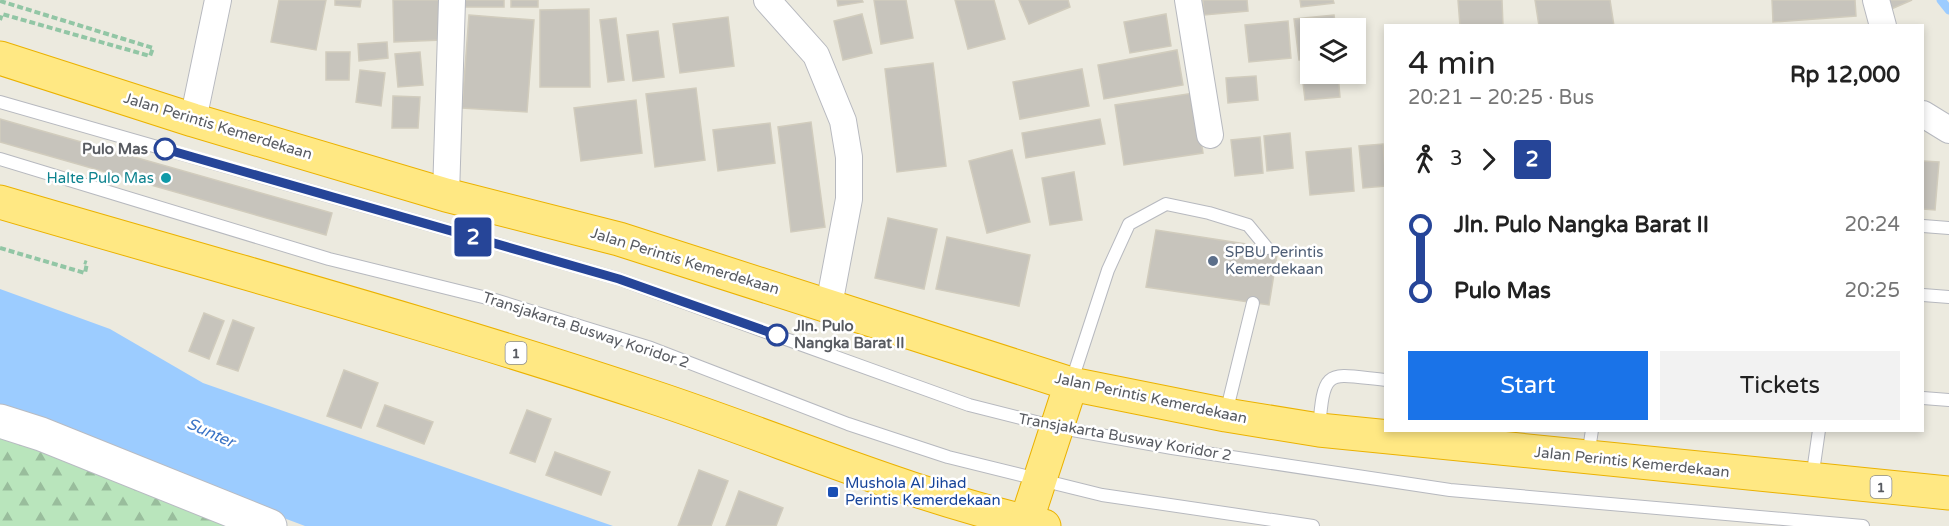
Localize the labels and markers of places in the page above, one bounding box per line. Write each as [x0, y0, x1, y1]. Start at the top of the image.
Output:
marker: Pulo Mas [154, 138, 176, 160]
place label: Pulo Mas [82, 140, 148, 158]
place label: Halte Pulo Mas [47, 169, 154, 187]
marker: Halte Pulo Mas [159, 171, 173, 185]
place label: SPBU Perintis Kemerdekaan [1225, 243, 1323, 278]
marker: SPBU Perintis Kemerdekaan [1206, 254, 1220, 268]
place label: Jln. Pulo Nangka Barat II [793, 317, 904, 353]
marker: Jln. Pulo Nangka Barat II [766, 324, 788, 346]
place label: Mushola Al Jihad Perintis Kemerdekaan [845, 474, 1001, 509]
marker: Mushola Al Jihad Perintis Kemerdekaan [826, 485, 840, 499]

